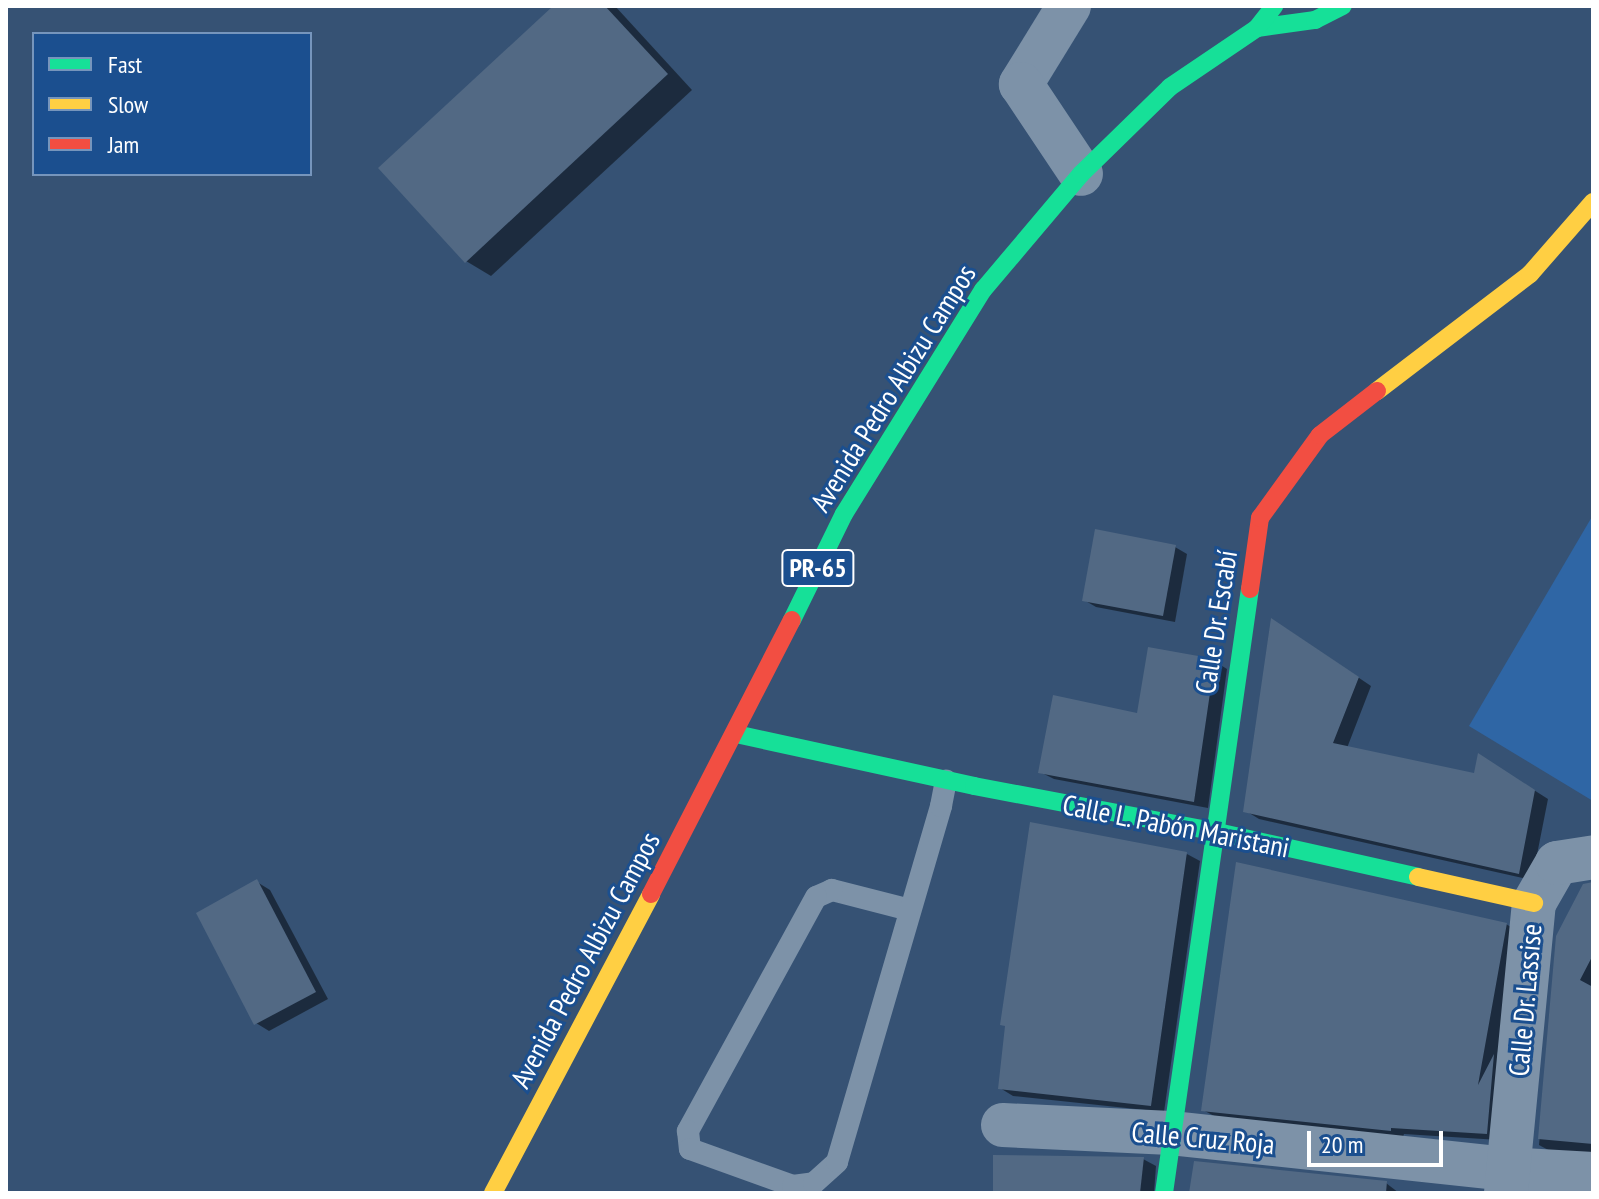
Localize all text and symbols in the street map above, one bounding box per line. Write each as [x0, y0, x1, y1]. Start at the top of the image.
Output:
legend [32, 32, 312, 176]
text: Fast [108, 49, 142, 80]
text: Slow [108, 89, 148, 120]
text: Jam [108, 129, 139, 160]
street label: Avenida Pedro Albizu Campos [803, 258, 983, 518]
road number: PR-65 [780, 546, 856, 590]
street label: Calle Dr. Escabí [1188, 547, 1244, 697]
street label: Calle L. Pabón Maristani [1059, 787, 1293, 865]
street label: Avenida Pedro Albizu Campos [503, 826, 667, 1094]
street label: Calle Dr. Lassise [1502, 922, 1548, 1078]
street label: Calle Cruz Roja [1130, 1115, 1276, 1161]
scale bar [1311, 1115, 1447, 1165]
text: 20 m [1321, 1129, 1363, 1160]

